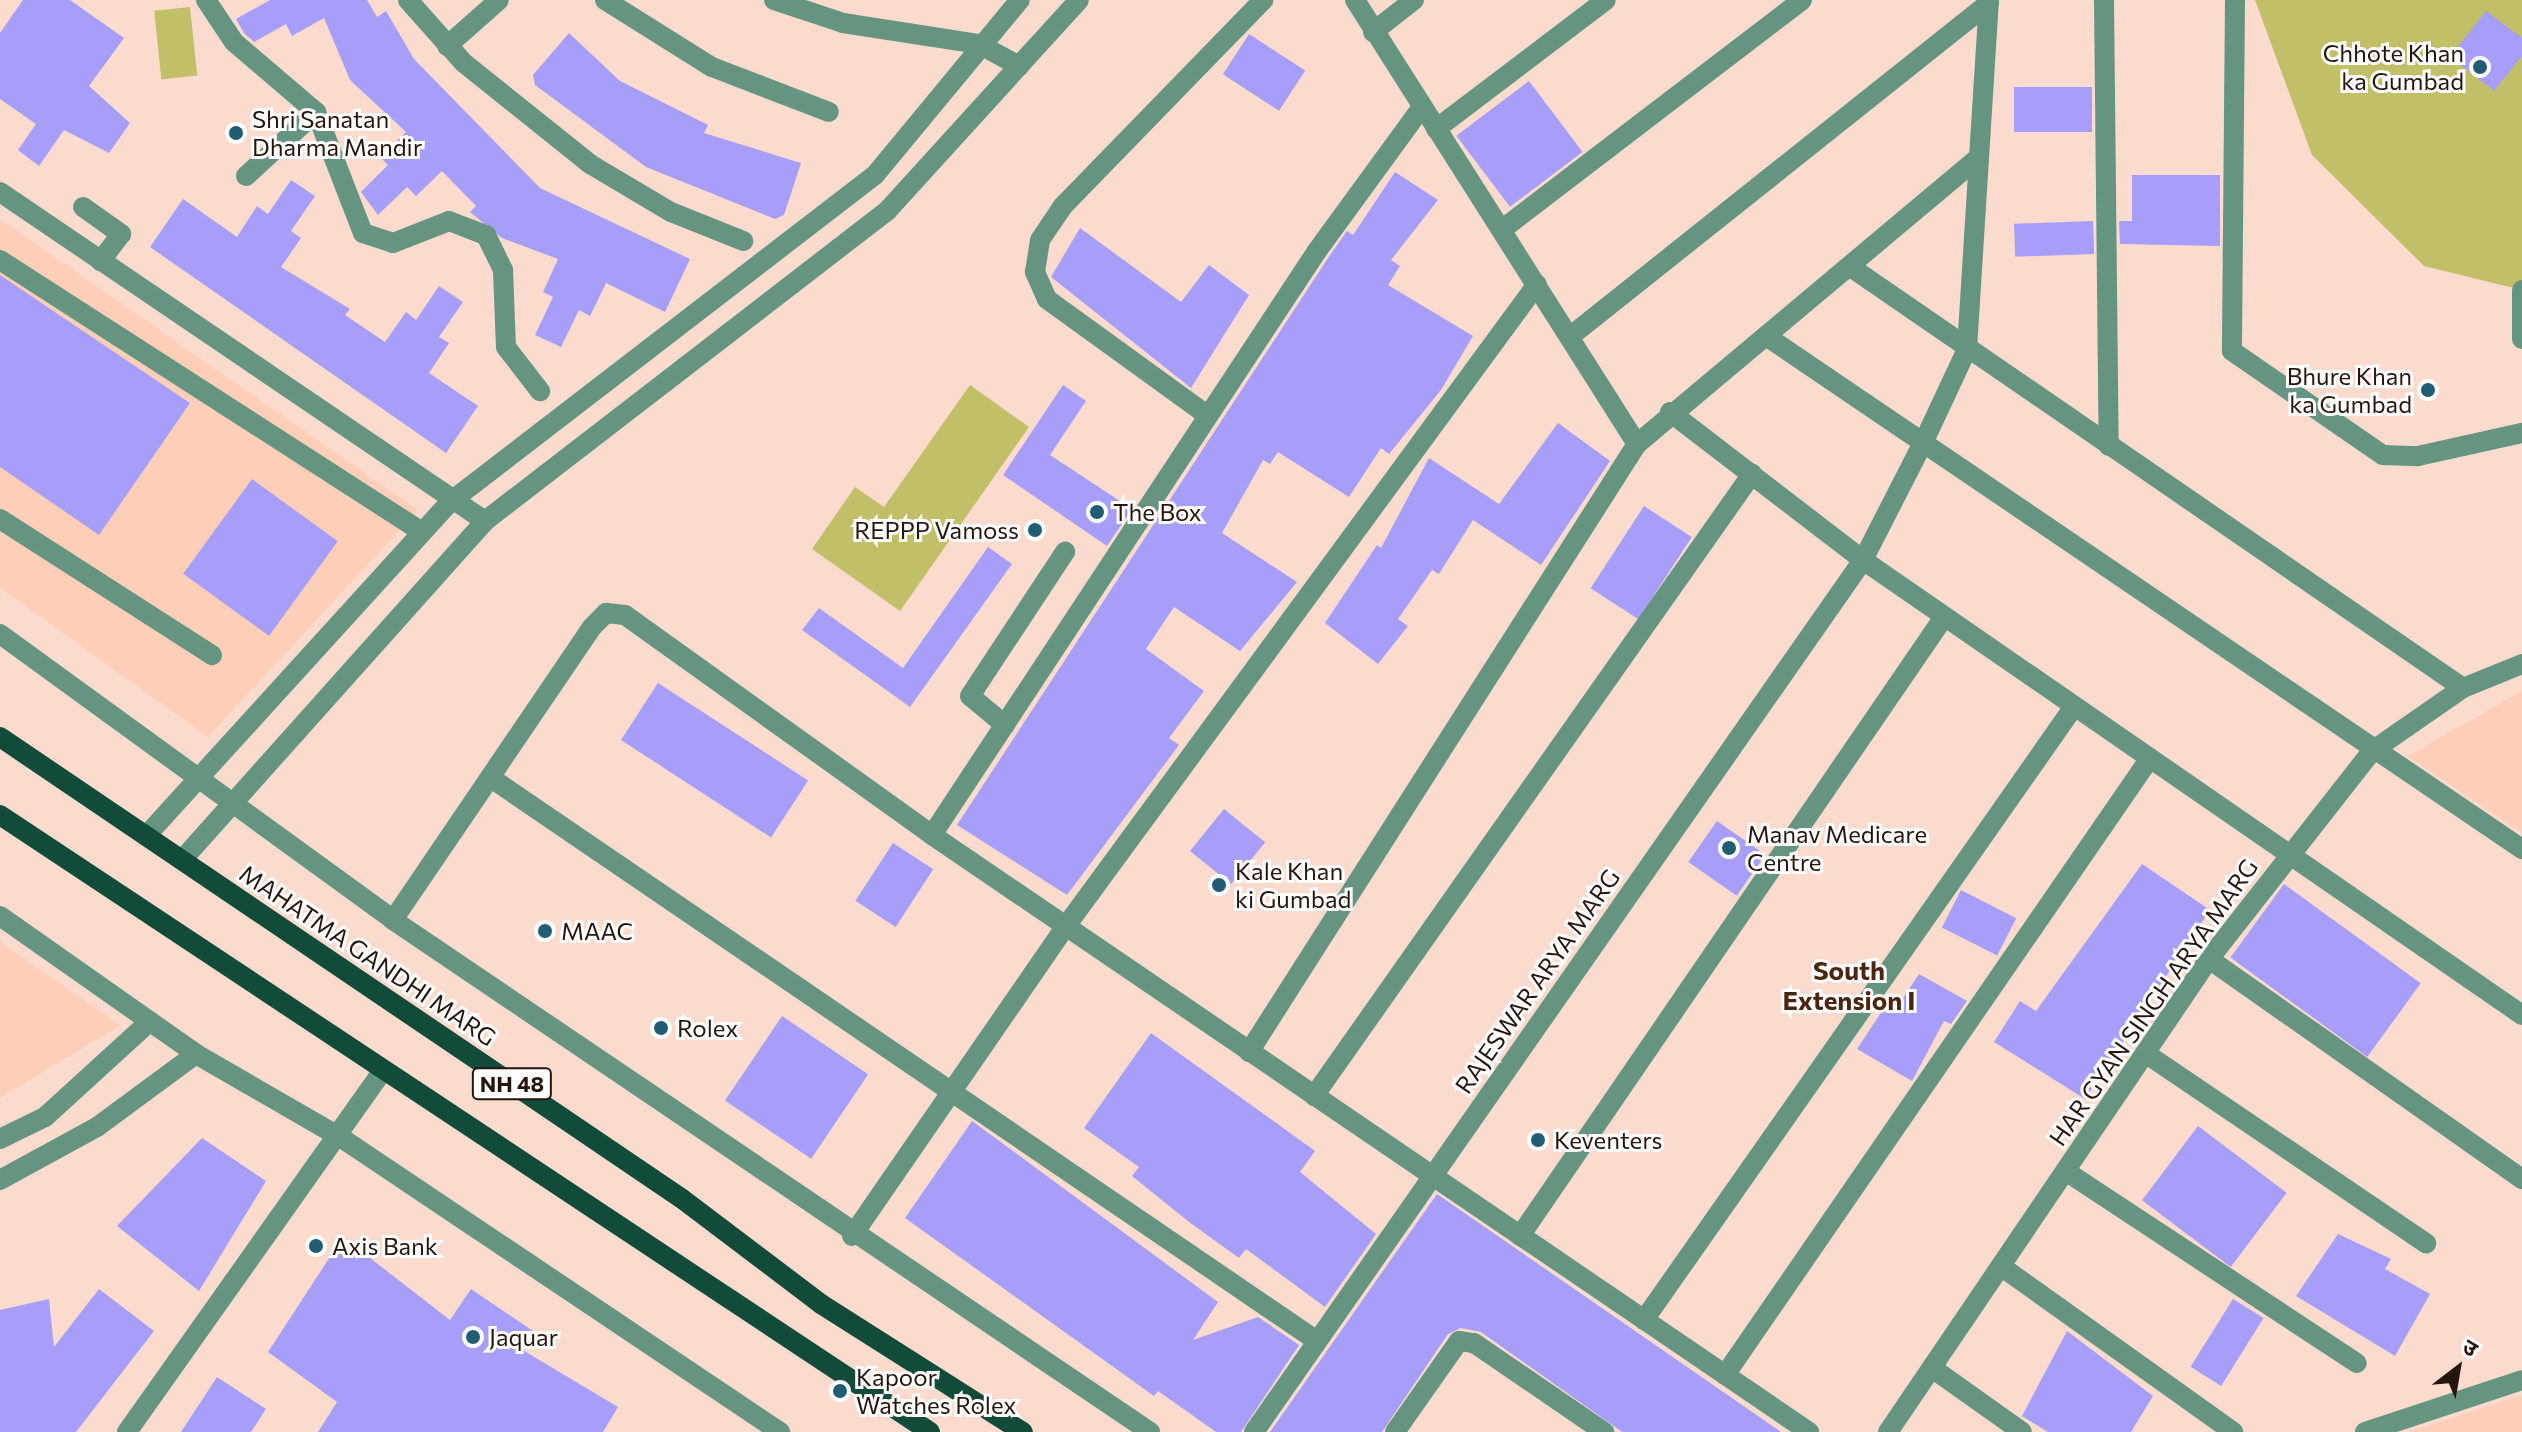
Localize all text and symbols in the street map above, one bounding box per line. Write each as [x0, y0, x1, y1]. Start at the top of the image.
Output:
place label: Chhote Khan ka Gumbad [2323, 39, 2464, 95]
marker: Chhote Khan ka Gumbad [2471, 58, 2489, 76]
place label: Shri Sanatan Dharma Mandir [252, 105, 422, 161]
marker: Shri Sanatan Dharma Mandir [227, 124, 245, 142]
place label: Bhure Khan ka Gumbad [2287, 362, 2412, 418]
marker: Bhure Khan ka Gumbad [2419, 381, 2437, 399]
place label: The Box [1113, 498, 1201, 526]
marker: The Box [1088, 503, 1106, 521]
place label: REPPP Vamoss [854, 516, 1019, 544]
marker: REPPP Vamoss [1026, 521, 1044, 539]
place label: Manav Medicare Centre [1747, 820, 1927, 876]
marker: Manav Medicare Centre [1718, 837, 1740, 859]
street label: HAR GYAN SINGH ARYA MARG [2043, 853, 2263, 1151]
place label: Kale Khan ki Gumbad [1235, 857, 1351, 913]
street label: MAHATMA GANDHI MARG [234, 858, 502, 1052]
street label: RAJESWAR ARYA MARG [1449, 863, 1625, 1099]
marker: Kale Khan ki Gumbad [1210, 876, 1228, 894]
place label: MAAC [561, 917, 633, 945]
marker: MAAC [536, 922, 554, 940]
district label: South Extension I [1783, 954, 1915, 1016]
place label: Rolex [677, 1014, 738, 1042]
marker: Rolex [652, 1019, 670, 1037]
road number: NH 48 [470, 1066, 554, 1102]
place label: Keventers [1554, 1126, 1662, 1154]
marker: Keventers [1529, 1131, 1547, 1149]
place label: Axis Bank [332, 1232, 438, 1260]
marker: Axis Bank [307, 1237, 325, 1255]
place label: Jaquar [489, 1323, 558, 1351]
marker: Jaquar [464, 1328, 482, 1346]
north arrow [2418, 1328, 2498, 1408]
text: उ [2458, 1332, 2483, 1362]
place label: Kapoor Watches Rolex [856, 1363, 1016, 1419]
marker: Kapoor Watches Rolex [831, 1382, 849, 1400]

